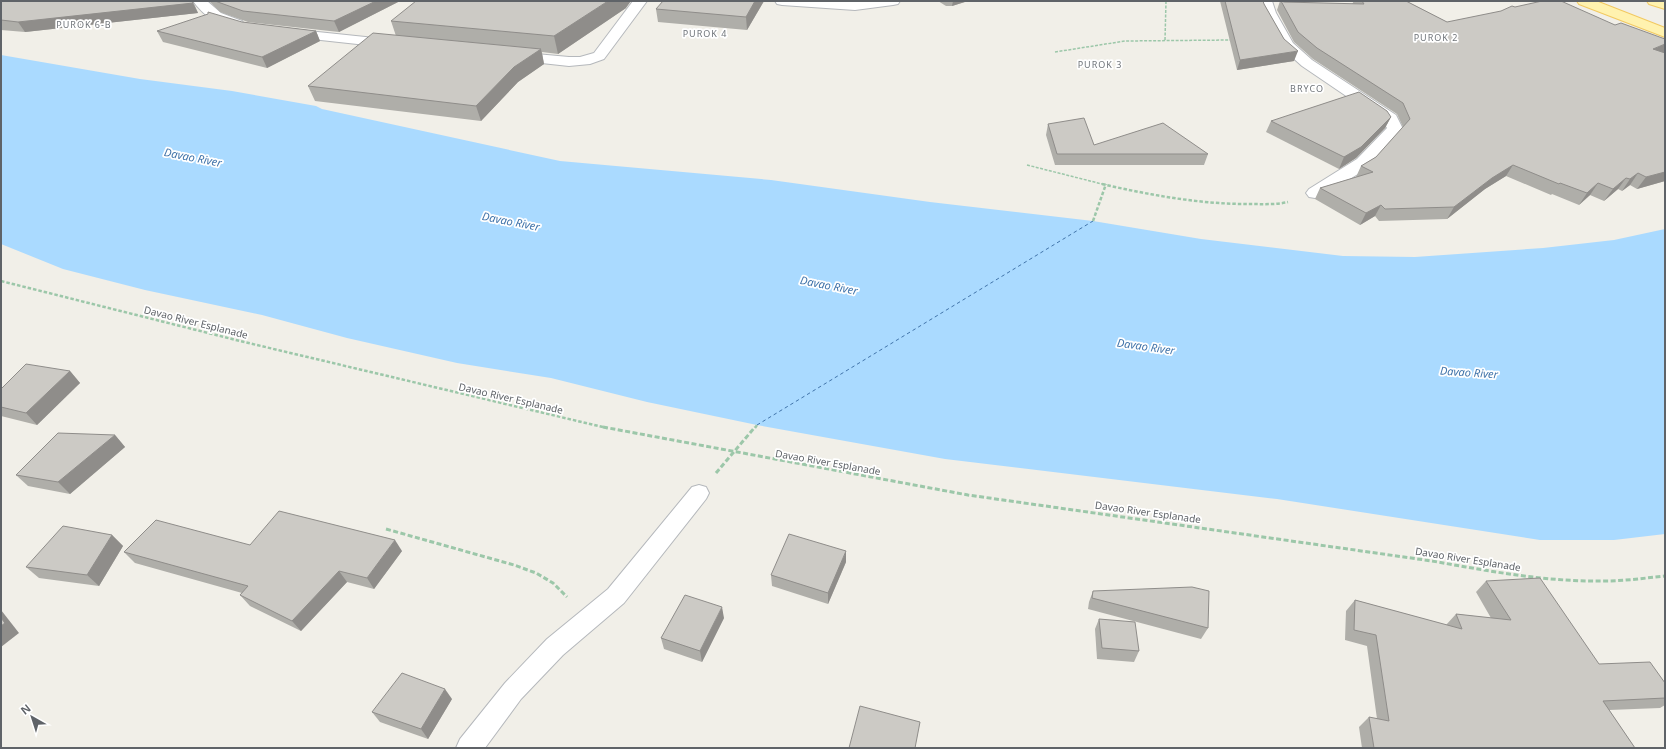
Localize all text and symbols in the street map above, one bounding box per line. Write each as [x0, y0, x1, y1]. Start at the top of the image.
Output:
district label: PUROK 6-B [56, 18, 112, 31]
district label: PUROK 4 [683, 27, 727, 40]
district label: PUROK 2 [1414, 31, 1458, 44]
district label: PUROK 3 [1078, 58, 1122, 71]
district label: BRYCO [1290, 82, 1324, 95]
water label: Davao River [163, 144, 224, 170]
water label: Davao River [481, 208, 542, 234]
water label: Davao River [799, 272, 860, 298]
street label: Davao River Esplanade [143, 302, 250, 342]
water label: Davao River [1116, 335, 1176, 358]
water label: Davao River [1439, 362, 1499, 382]
street label: Davao River Esplanade [457, 379, 565, 417]
street label: Davao River Esplanade [774, 446, 882, 478]
street label: Davao River Esplanade [1094, 498, 1202, 526]
street label: Davao River Esplanade [1414, 544, 1522, 574]
north arrow [12, 697, 52, 737]
text: N [17, 700, 34, 717]

